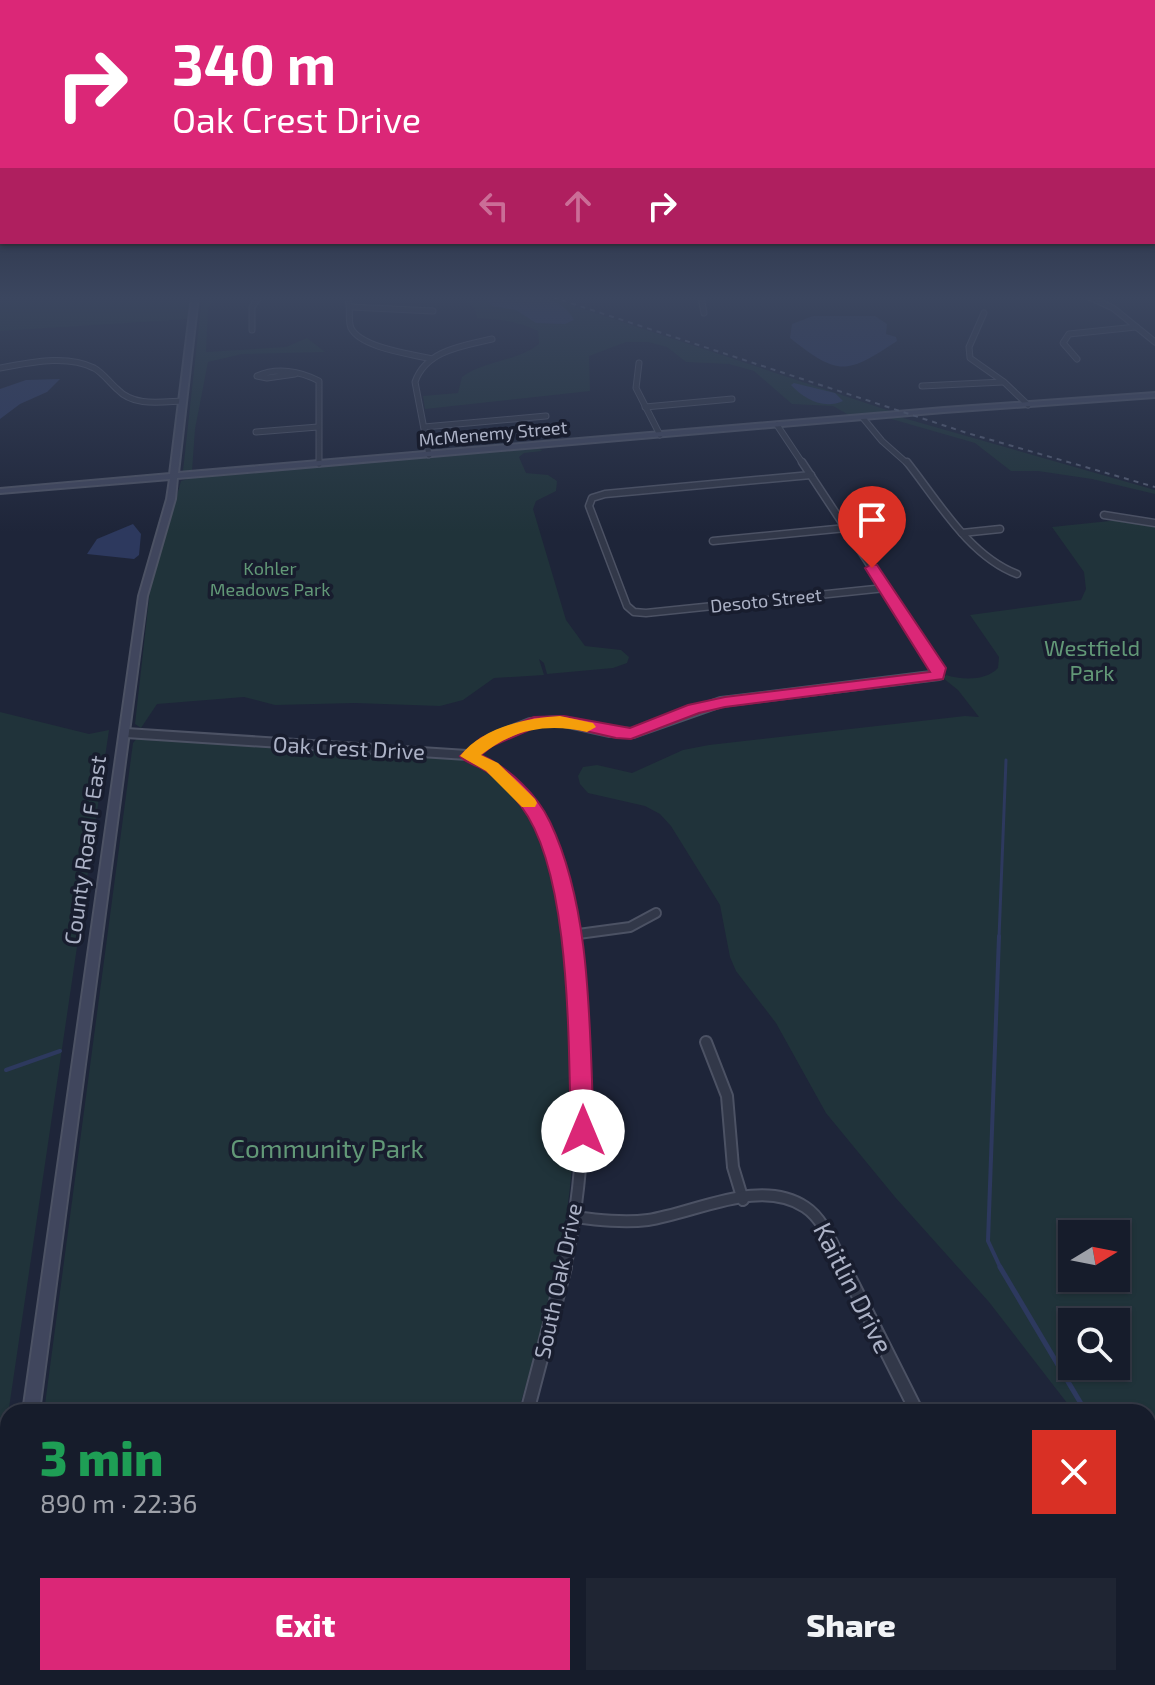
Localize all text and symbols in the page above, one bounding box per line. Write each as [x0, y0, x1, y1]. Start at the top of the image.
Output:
text: 340 m [172, 29, 336, 96]
icon: right [40, 32, 144, 136]
text: Oak Crest Drive [172, 97, 421, 140]
icon: left [472, 184, 516, 228]
icon: ahead [556, 184, 600, 228]
icon: right [640, 184, 684, 228]
street label: McMenemy Street [418, 416, 568, 450]
pin [838, 486, 906, 568]
icon: arrive [850, 498, 894, 542]
park label: Kohler Meadows Park [210, 557, 330, 600]
street label: Desoto Street [709, 583, 823, 617]
park label: Westfield Park [1044, 634, 1140, 685]
street label: Oak Crest Drive [272, 730, 426, 764]
street label: County Road F East [58, 754, 110, 946]
position arrow [541, 1089, 625, 1173]
park label: Community Park [230, 1132, 424, 1163]
street label: South Oak Drive [528, 1201, 586, 1361]
street label: Kaitlin Drive [808, 1217, 901, 1358]
north arrow [1058, 1220, 1130, 1292]
map controls [1058, 1220, 1130, 1380]
button: search [1058, 1308, 1130, 1380]
text: 3 min [40, 1428, 163, 1486]
button: close [1032, 1430, 1116, 1514]
text: 890 m · 22:36 [40, 1487, 197, 1518]
button: Exit [40, 1578, 570, 1670]
button: Share [586, 1578, 1116, 1670]

